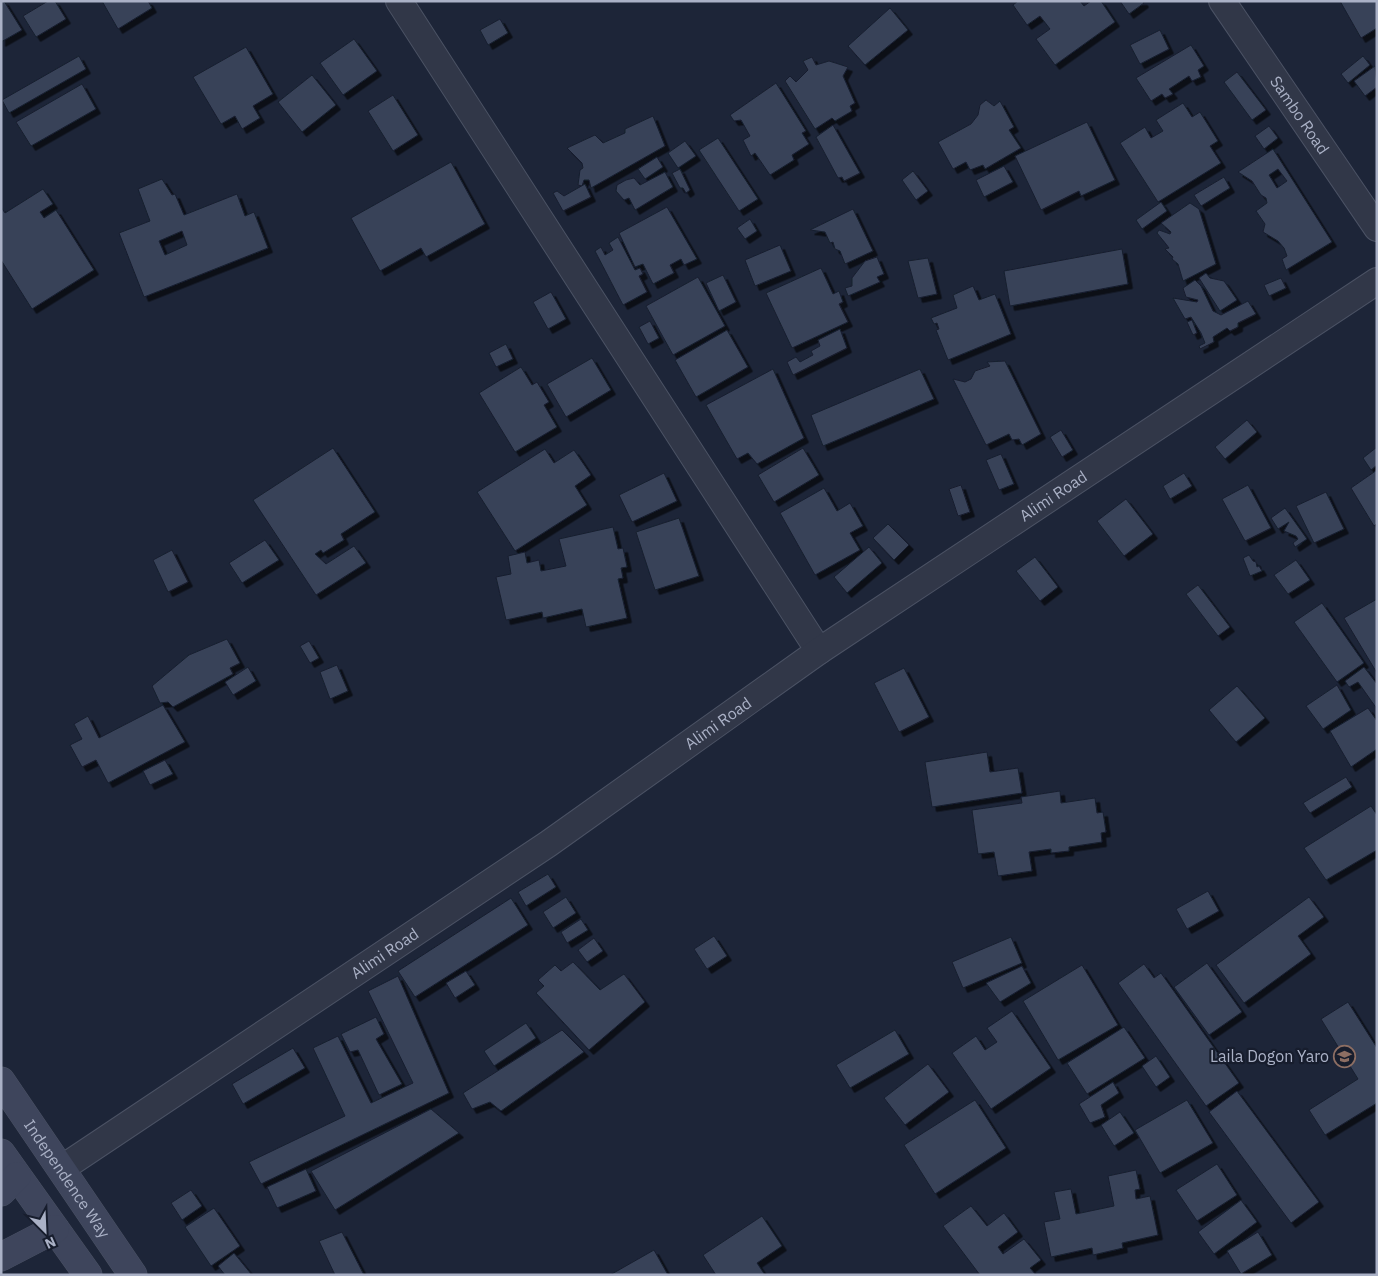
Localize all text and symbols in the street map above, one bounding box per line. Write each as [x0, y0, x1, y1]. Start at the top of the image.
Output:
street label: Sambo Road [1266, 72, 1334, 158]
street label: Alimi Road [1015, 466, 1091, 525]
street label: Alimi Road [681, 692, 755, 754]
street label: Alimi Road [347, 923, 422, 983]
school or university icon: Laila Dogon Yaro [1333, 1044, 1357, 1068]
place label: Laila Dogon Yaro [1210, 1046, 1329, 1066]
street label: Independence Way [20, 1115, 115, 1242]
north arrow [20, 1206, 70, 1256]
text: N [42, 1233, 59, 1253]

